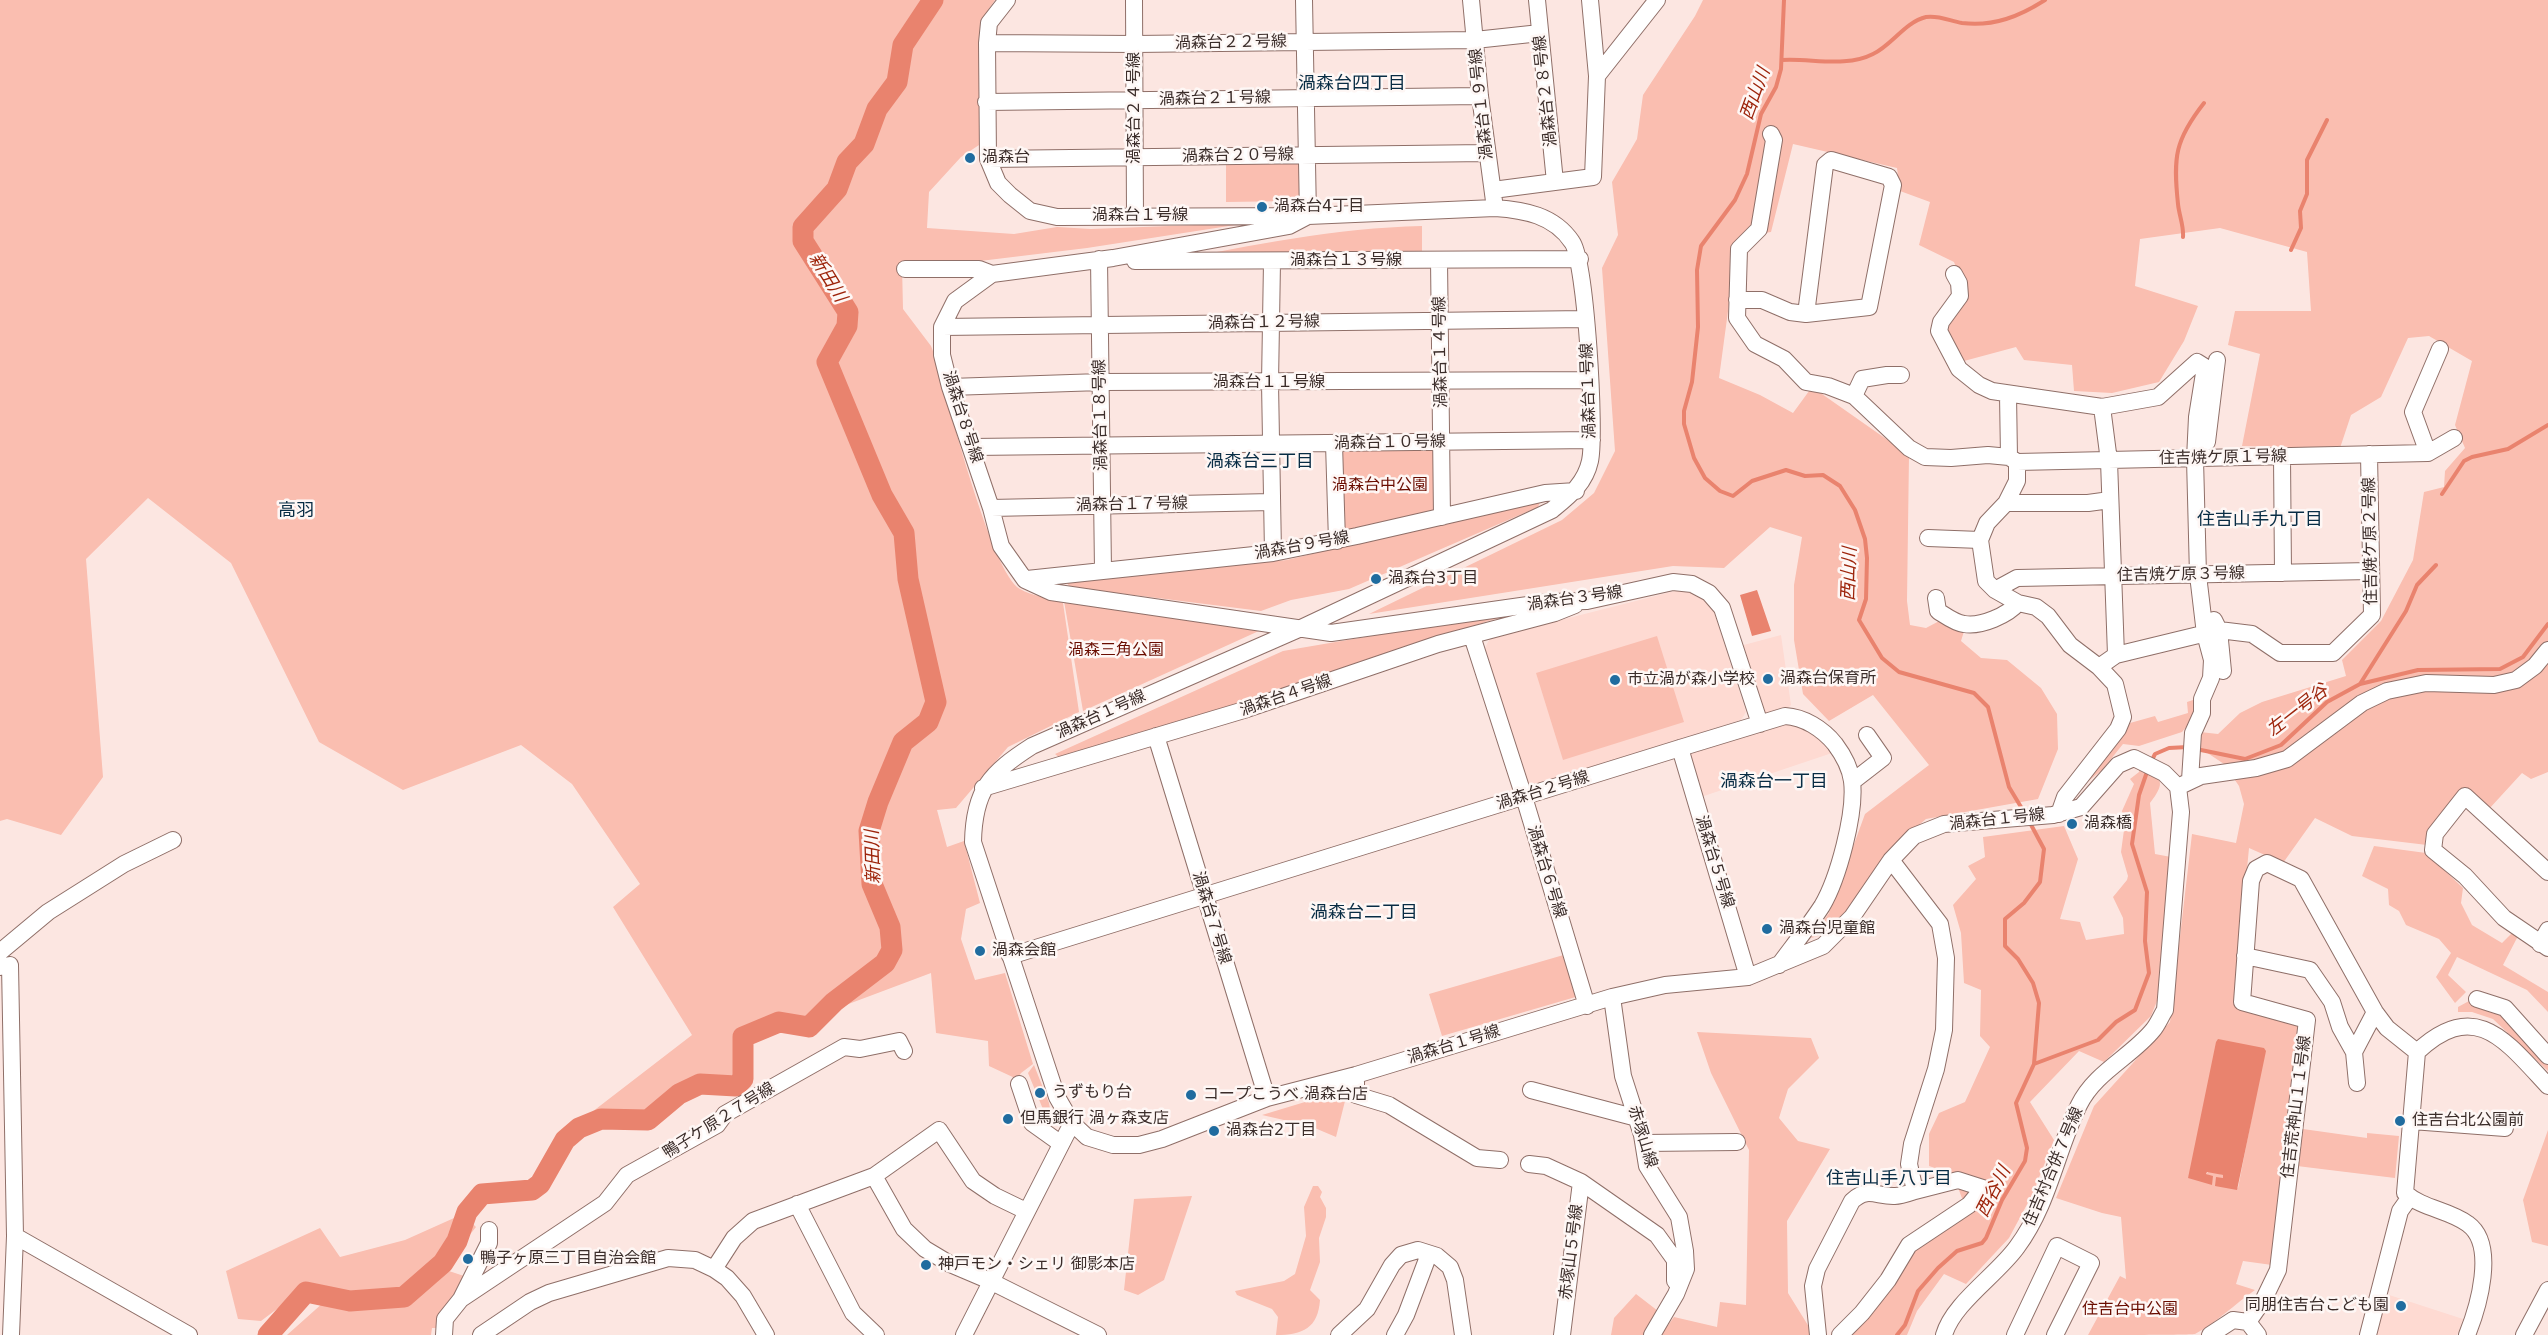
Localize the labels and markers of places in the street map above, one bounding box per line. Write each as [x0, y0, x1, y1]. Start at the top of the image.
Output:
place label: 渦森台 [982, 148, 1030, 168]
marker: 渦森台 [963, 151, 977, 165]
place label: 渦森台4丁目 [1274, 197, 1364, 217]
marker: 渦森台4丁目 [1255, 200, 1269, 214]
place label: 渦森台3丁目 [1388, 569, 1478, 589]
marker: 渦森台3丁目 [1369, 572, 1383, 586]
place label: 渦森台保育所 [1780, 669, 1876, 689]
place label: 市立渦が森小学校 [1627, 670, 1755, 690]
marker: 渦森台保育所 [1761, 672, 1775, 686]
marker: 市立渦が森小学校 [1608, 673, 1622, 687]
place label: 渦森橋 [2084, 814, 2132, 834]
marker: 渦森橋 [2065, 817, 2079, 831]
place label: 渦森台児童館 [1779, 919, 1875, 939]
marker: 渦森台児童館 [1760, 922, 1774, 936]
place label: 渦森会館 [992, 941, 1056, 961]
marker: 渦森会館 [973, 944, 987, 958]
place label: うずもり台 [1052, 1083, 1132, 1103]
place label: コープこうべ 渦森台店 [1203, 1085, 1368, 1105]
marker: うずもり台 [1033, 1086, 1047, 1100]
marker: コープこうべ 渦森台店 [1184, 1088, 1198, 1102]
place label: 但馬銀行 渦ヶ森支店 [1020, 1109, 1169, 1129]
place label: 住吉台北公園前 [2412, 1111, 2524, 1131]
marker: 但馬銀行 渦ヶ森支店 [1001, 1112, 1015, 1126]
marker: 住吉台北公園前 [2393, 1114, 2407, 1128]
place label: 渦森台2丁目 [1226, 1121, 1316, 1141]
marker: 渦森台2丁目 [1207, 1124, 1221, 1138]
place label: 鴨子ヶ原三丁目自治会館 [480, 1249, 656, 1269]
marker: 鴨子ヶ原三丁目自治会館 [461, 1252, 475, 1266]
place label: 神戸モン・シェリ 御影本店 [938, 1255, 1135, 1275]
marker: 神戸モン・シェリ 御影本店 [919, 1258, 933, 1272]
place label: 同朋住吉台こども園 [2245, 1296, 2389, 1316]
marker: 同朋住吉台こども園 [2394, 1299, 2408, 1313]

